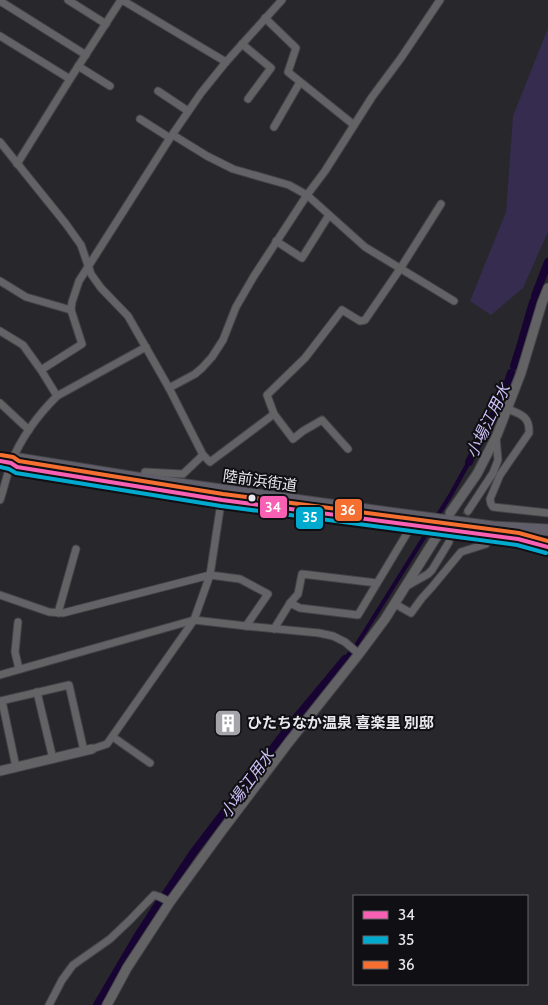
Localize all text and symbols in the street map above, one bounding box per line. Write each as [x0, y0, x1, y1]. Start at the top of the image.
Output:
water label: 小場江用水 [462, 379, 515, 461]
street label: 陸前浜街道 [222, 467, 298, 495]
unlabelled marker [247, 493, 257, 503]
line badge: 34 [259, 495, 288, 519]
text: 34 [265, 498, 281, 516]
line badge: 36 [334, 498, 363, 522]
text: 36 [340, 501, 356, 519]
line badge: 35 [295, 506, 324, 530]
text: 35 [302, 508, 318, 526]
building icon: ひたちなか温泉 喜楽里 別邸 [213, 708, 243, 738]
place label: ひたちなか温泉 喜楽里 別邸 [247, 714, 434, 732]
water label: 小場江用水 [216, 744, 279, 822]
legend [353, 895, 528, 985]
text: 34 [398, 906, 415, 924]
text: 35 [398, 931, 414, 949]
text: 36 [398, 956, 415, 974]

